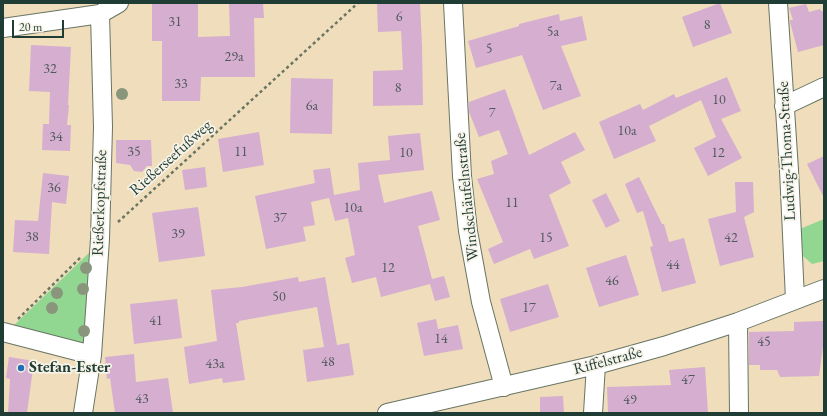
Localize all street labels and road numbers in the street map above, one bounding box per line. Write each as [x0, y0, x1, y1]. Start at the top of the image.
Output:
street label: Ludwig-Thoma-Straße [774, 81, 800, 221]
street label: Rießerseefußweg [126, 116, 216, 200]
street label: Windschäufelnstraße [451, 132, 483, 262]
street label: Rießerkopfstraße [89, 150, 111, 256]
street label: Riffelstraße [571, 343, 645, 379]

